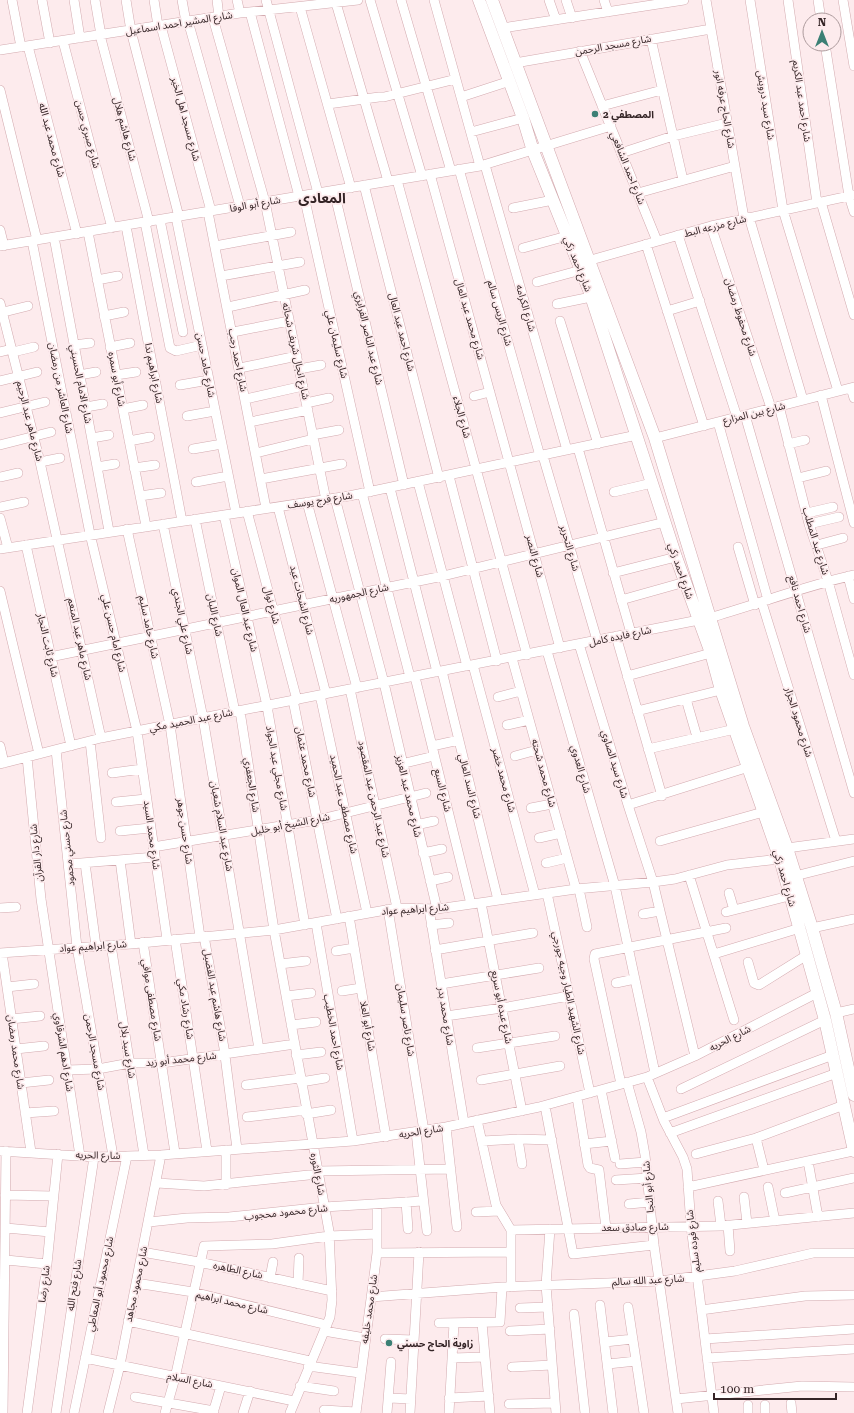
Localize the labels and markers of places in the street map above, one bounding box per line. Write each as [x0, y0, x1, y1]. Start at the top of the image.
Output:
marker: المصطفي 2 [590, 109, 600, 119]
place label: المصطفي 2 [603, 109, 654, 123]
place label: زاوية الحاج حسني [397, 1337, 473, 1352]
marker: زاوية الحاج حسني [384, 1338, 394, 1348]

